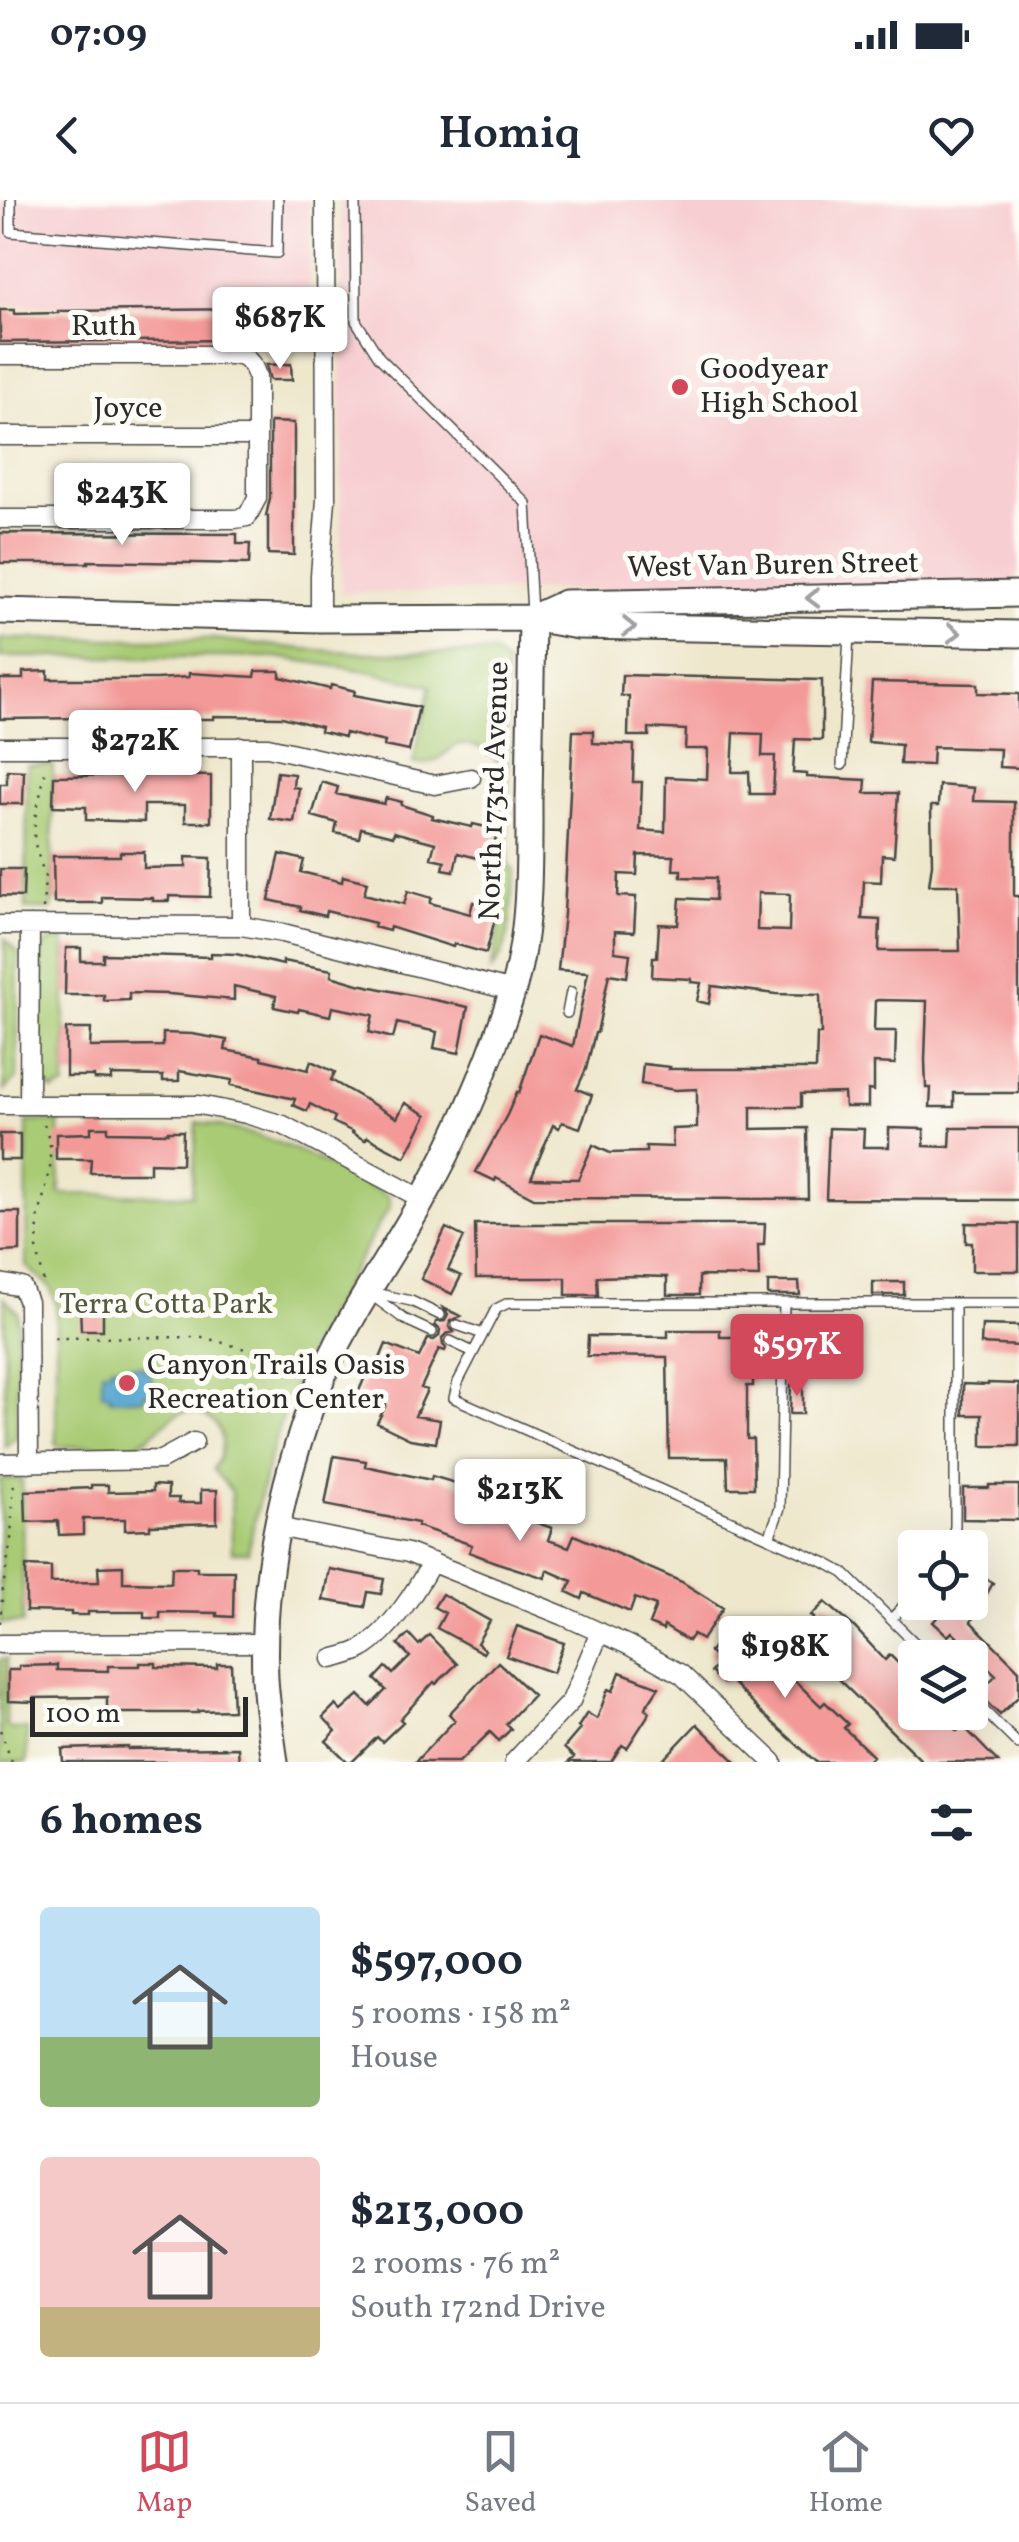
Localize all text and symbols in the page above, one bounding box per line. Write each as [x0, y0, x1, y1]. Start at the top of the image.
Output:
text: 07:09 [50, 9, 147, 62]
text: Homiq [438, 104, 581, 167]
icon: back [40, 108, 95, 163]
icon: heart [924, 108, 979, 163]
pin: $687K [210, 287, 350, 372]
text: $687K [234, 297, 326, 341]
street label: Ruth [71, 306, 137, 348]
place label: Goodyear High School [700, 349, 859, 425]
marker: Goodyear High School [669, 376, 691, 398]
street label: Joyce [93, 388, 163, 430]
pin: $243K [52, 463, 192, 548]
text: $243K [76, 473, 168, 517]
street label: West Van Buren Street [627, 542, 919, 590]
one-way arrow [805, 587, 820, 609]
one-way arrow [621, 617, 637, 638]
one-way arrow [946, 622, 962, 644]
street label: North 173rd Avenue [469, 661, 521, 921]
pin: $272K [65, 710, 205, 795]
text: $272K [91, 720, 179, 764]
park label: Terra Cotta Park [59, 1284, 273, 1326]
pin: $597K [727, 1314, 867, 1399]
text: $597K [752, 1324, 842, 1368]
place label: Canyon Trails Oasis Recreation Center [147, 1345, 405, 1421]
marker: Canyon Trails Oasis Recreation Center [116, 1372, 138, 1394]
pin: $213K [450, 1459, 590, 1544]
text: $213K [477, 1469, 563, 1513]
map controls [898, 1530, 988, 1730]
button: locate [898, 1530, 988, 1620]
pin: $198K [715, 1616, 855, 1701]
text: $198K [741, 1626, 830, 1670]
button: layers [898, 1640, 988, 1730]
scale bar [30, 1692, 248, 1736]
text: 100 m [45, 1695, 120, 1734]
text: 6 homes [40, 1793, 203, 1852]
icon: filters [924, 1795, 979, 1850]
text: $597,000 [350, 1934, 523, 1993]
icon: home [120, 1947, 240, 2067]
text: 5 rooms · 158 m² [350, 1993, 571, 2037]
text: House [350, 2037, 438, 2081]
text: $213,000 [350, 2184, 524, 2243]
icon: home [120, 2197, 240, 2317]
text: 2 rooms · 76 m² [350, 2243, 560, 2287]
text: South 172nd Drive [350, 2287, 606, 2331]
tab: Map [136, 2424, 192, 2523]
tab: Saved [464, 2424, 537, 2523]
tab: Home [809, 2424, 883, 2523]

